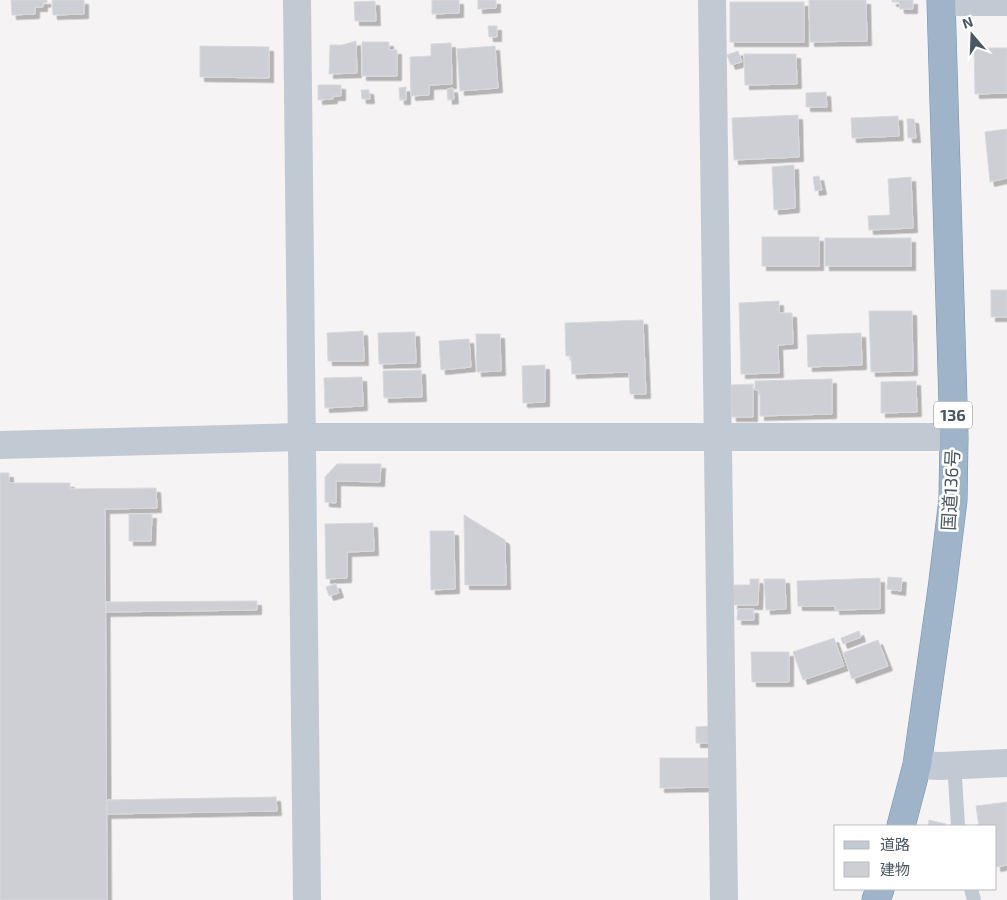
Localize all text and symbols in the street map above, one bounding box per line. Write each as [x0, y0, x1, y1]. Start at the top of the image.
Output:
north arrow [947, 10, 997, 60]
text: N [960, 13, 975, 32]
road number: 136 [934, 402, 972, 428]
street label: 国道136号 [937, 449, 963, 531]
legend [834, 825, 997, 890]
text: 道路 [880, 835, 910, 853]
text: 建物 [880, 860, 910, 878]

